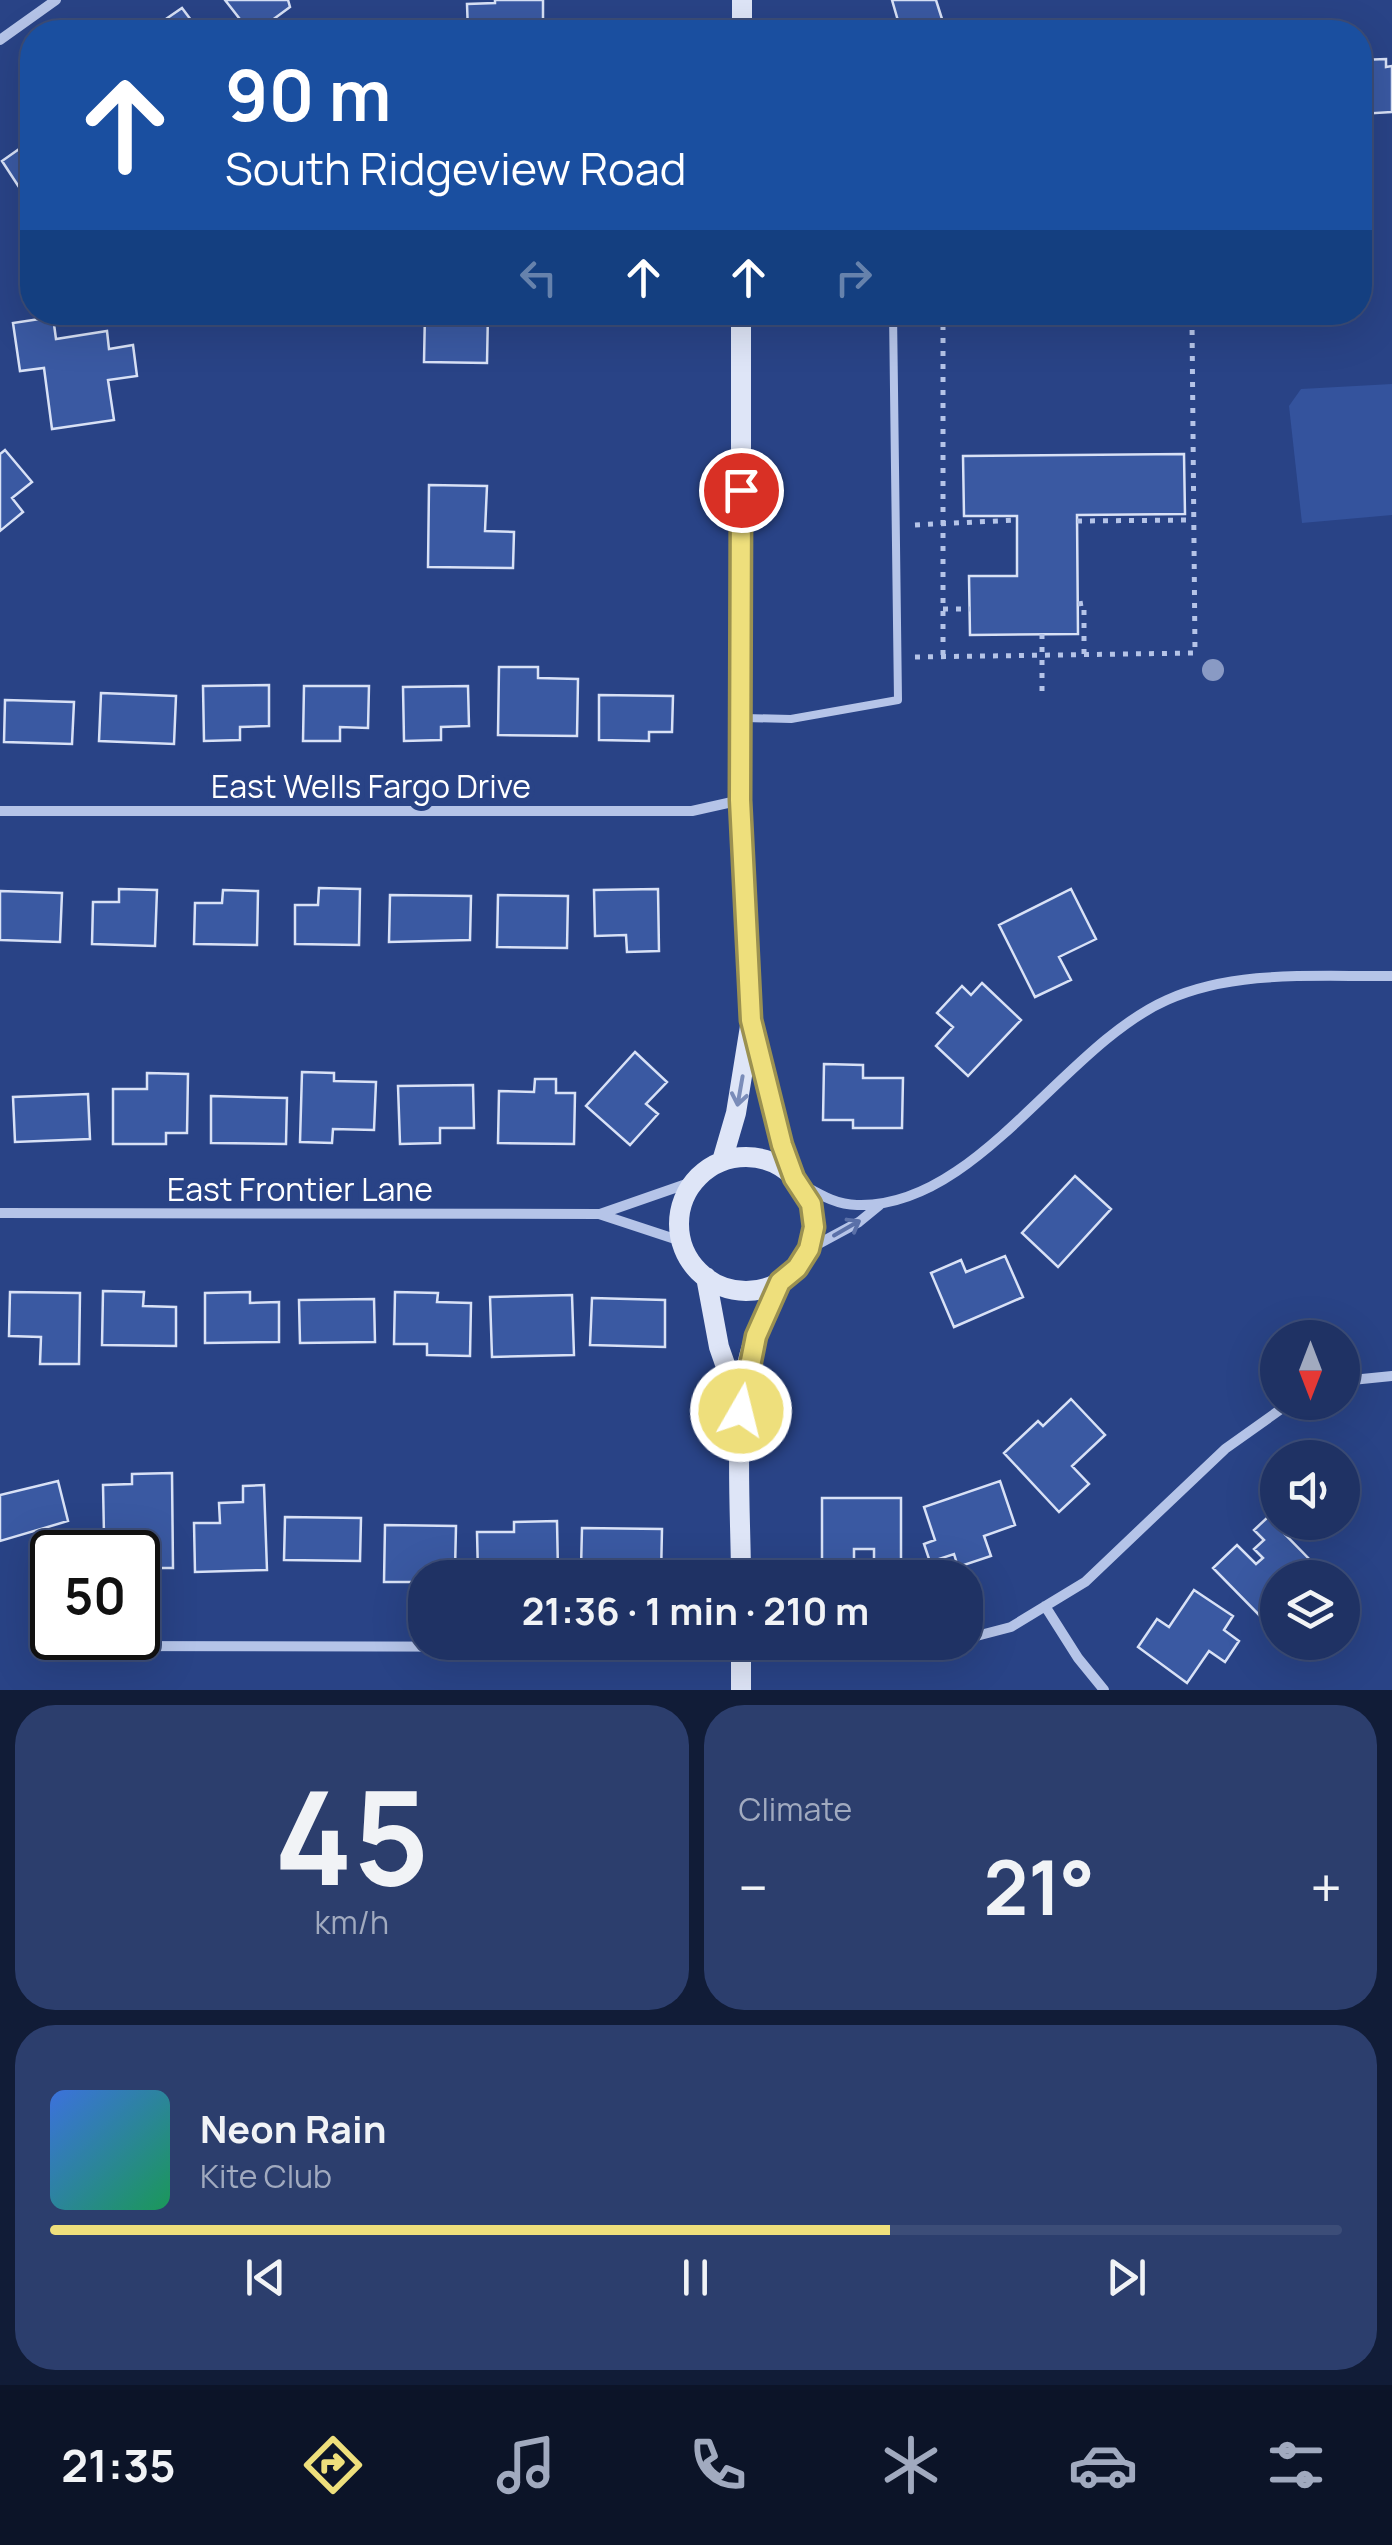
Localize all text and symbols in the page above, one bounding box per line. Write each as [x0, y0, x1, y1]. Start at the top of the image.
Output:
text: 90 m [225, 46, 392, 142]
icon: ahead [60, 60, 190, 190]
text: South Ridgeview Road [225, 137, 686, 199]
icon: left [511, 250, 566, 305]
icon: ahead [616, 250, 671, 305]
icon: ahead [721, 250, 776, 305]
icon: right [826, 250, 881, 305]
pin [699, 448, 784, 533]
icon: arrive [714, 463, 769, 518]
street label: East Wells Fargo Drive [211, 764, 531, 808]
one-way arrow [730, 1074, 749, 1107]
street label: East Frontier Lane [167, 1167, 433, 1211]
one-way arrow [832, 1218, 861, 1238]
north arrow [1260, 1320, 1360, 1420]
map controls [1260, 1320, 1360, 1660]
position arrow [689, 1359, 793, 1463]
button: sound [1260, 1440, 1360, 1540]
speed limit sign: 50 [30, 1530, 160, 1660]
button: layers [1260, 1560, 1360, 1660]
text: 21:36 · 1 min · 210 m [522, 1584, 869, 1636]
text: 45 [274, 1746, 429, 1924]
text: Climate [739, 1787, 852, 1831]
text: 21° [984, 1835, 1095, 1938]
text: − [739, 1849, 768, 1925]
text: + [1310, 1849, 1342, 1925]
text: km/h [315, 1900, 389, 1944]
text: Neon Rain [200, 2102, 386, 2154]
text: Kite Club [200, 2154, 332, 2198]
icon: previous [238, 2250, 293, 2305]
icon: pause [668, 2250, 723, 2305]
icon: next [1099, 2250, 1154, 2305]
icon: directions [298, 2430, 368, 2500]
icon: music [491, 2430, 561, 2500]
icon: phone [683, 2430, 753, 2500]
icon: climate [876, 2430, 946, 2500]
icon: car [1068, 2430, 1138, 2500]
icon: filters [1261, 2430, 1331, 2500]
text: 21:35 [61, 2434, 176, 2496]

